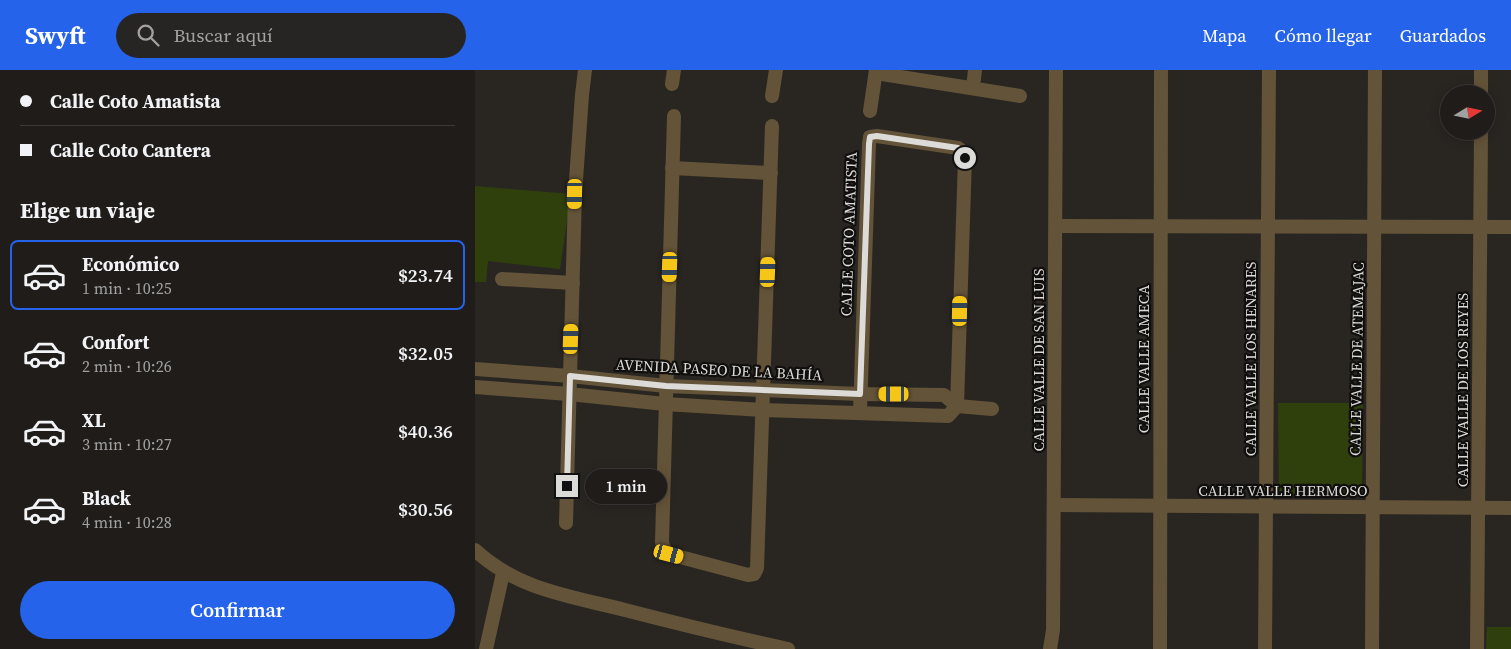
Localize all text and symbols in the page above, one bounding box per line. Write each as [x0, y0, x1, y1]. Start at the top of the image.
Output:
search box [116, 13, 466, 58]
text: Swyft [25, 19, 86, 52]
icon: search [134, 21, 162, 49]
text: Buscar aquí [174, 22, 273, 48]
text: Mapa [1202, 23, 1247, 48]
text: Cómo llegar [1275, 23, 1372, 48]
text: Guardados [1400, 23, 1486, 48]
north arrow [1440, 85, 1495, 140]
map controls [1440, 85, 1495, 140]
text: Calle Coto Amatista [50, 88, 221, 114]
text: Calle Coto Cantera [50, 137, 211, 163]
route start [954, 147, 976, 169]
street label: CALLE COTO AMATISTA [835, 151, 862, 317]
car [567, 179, 582, 209]
text: Elige un viaje [20, 195, 155, 225]
text: Económico [82, 251, 180, 277]
car [661, 252, 678, 282]
icon: car [22, 253, 67, 298]
car [759, 257, 776, 287]
street label: CALLE VALLE LOS HENARES [1240, 261, 1261, 456]
text: $23.74 [398, 262, 453, 288]
street label: CALLE VALLE DE ATEMAJAC [1344, 262, 1369, 456]
street label: CALLE VALLE DE SAN LUIS [1028, 268, 1049, 452]
text: 1 min · 10:25 [82, 277, 172, 299]
street label: CALLE VALLE AMECA [1133, 285, 1154, 433]
street label: CALLE VALLE DE LOS REYES [1452, 292, 1473, 487]
car [952, 296, 967, 326]
car [562, 324, 579, 354]
text: Confort [82, 329, 149, 355]
icon: car [22, 331, 67, 376]
text: $32.05 [398, 340, 453, 366]
street label: AVENIDA PASEO DE LA BAHÍA [615, 354, 823, 385]
text: 2 min · 10:26 [82, 355, 172, 377]
car [879, 387, 909, 402]
text: XL [82, 407, 105, 433]
icon: car [22, 409, 67, 454]
text: $40.36 [398, 418, 453, 444]
text: 3 min · 10:27 [82, 433, 172, 455]
callout: 1 min [585, 468, 667, 504]
route end [556, 475, 578, 497]
text: 1 min [605, 475, 647, 497]
street label: CALLE VALLE HERMOSO [1198, 480, 1368, 501]
text: Black [82, 485, 131, 511]
icon: car [22, 487, 67, 532]
text: $30.56 [398, 496, 453, 522]
text: 4 min · 10:28 [82, 511, 172, 533]
car [652, 543, 685, 565]
button: Confirmar [20, 581, 455, 639]

